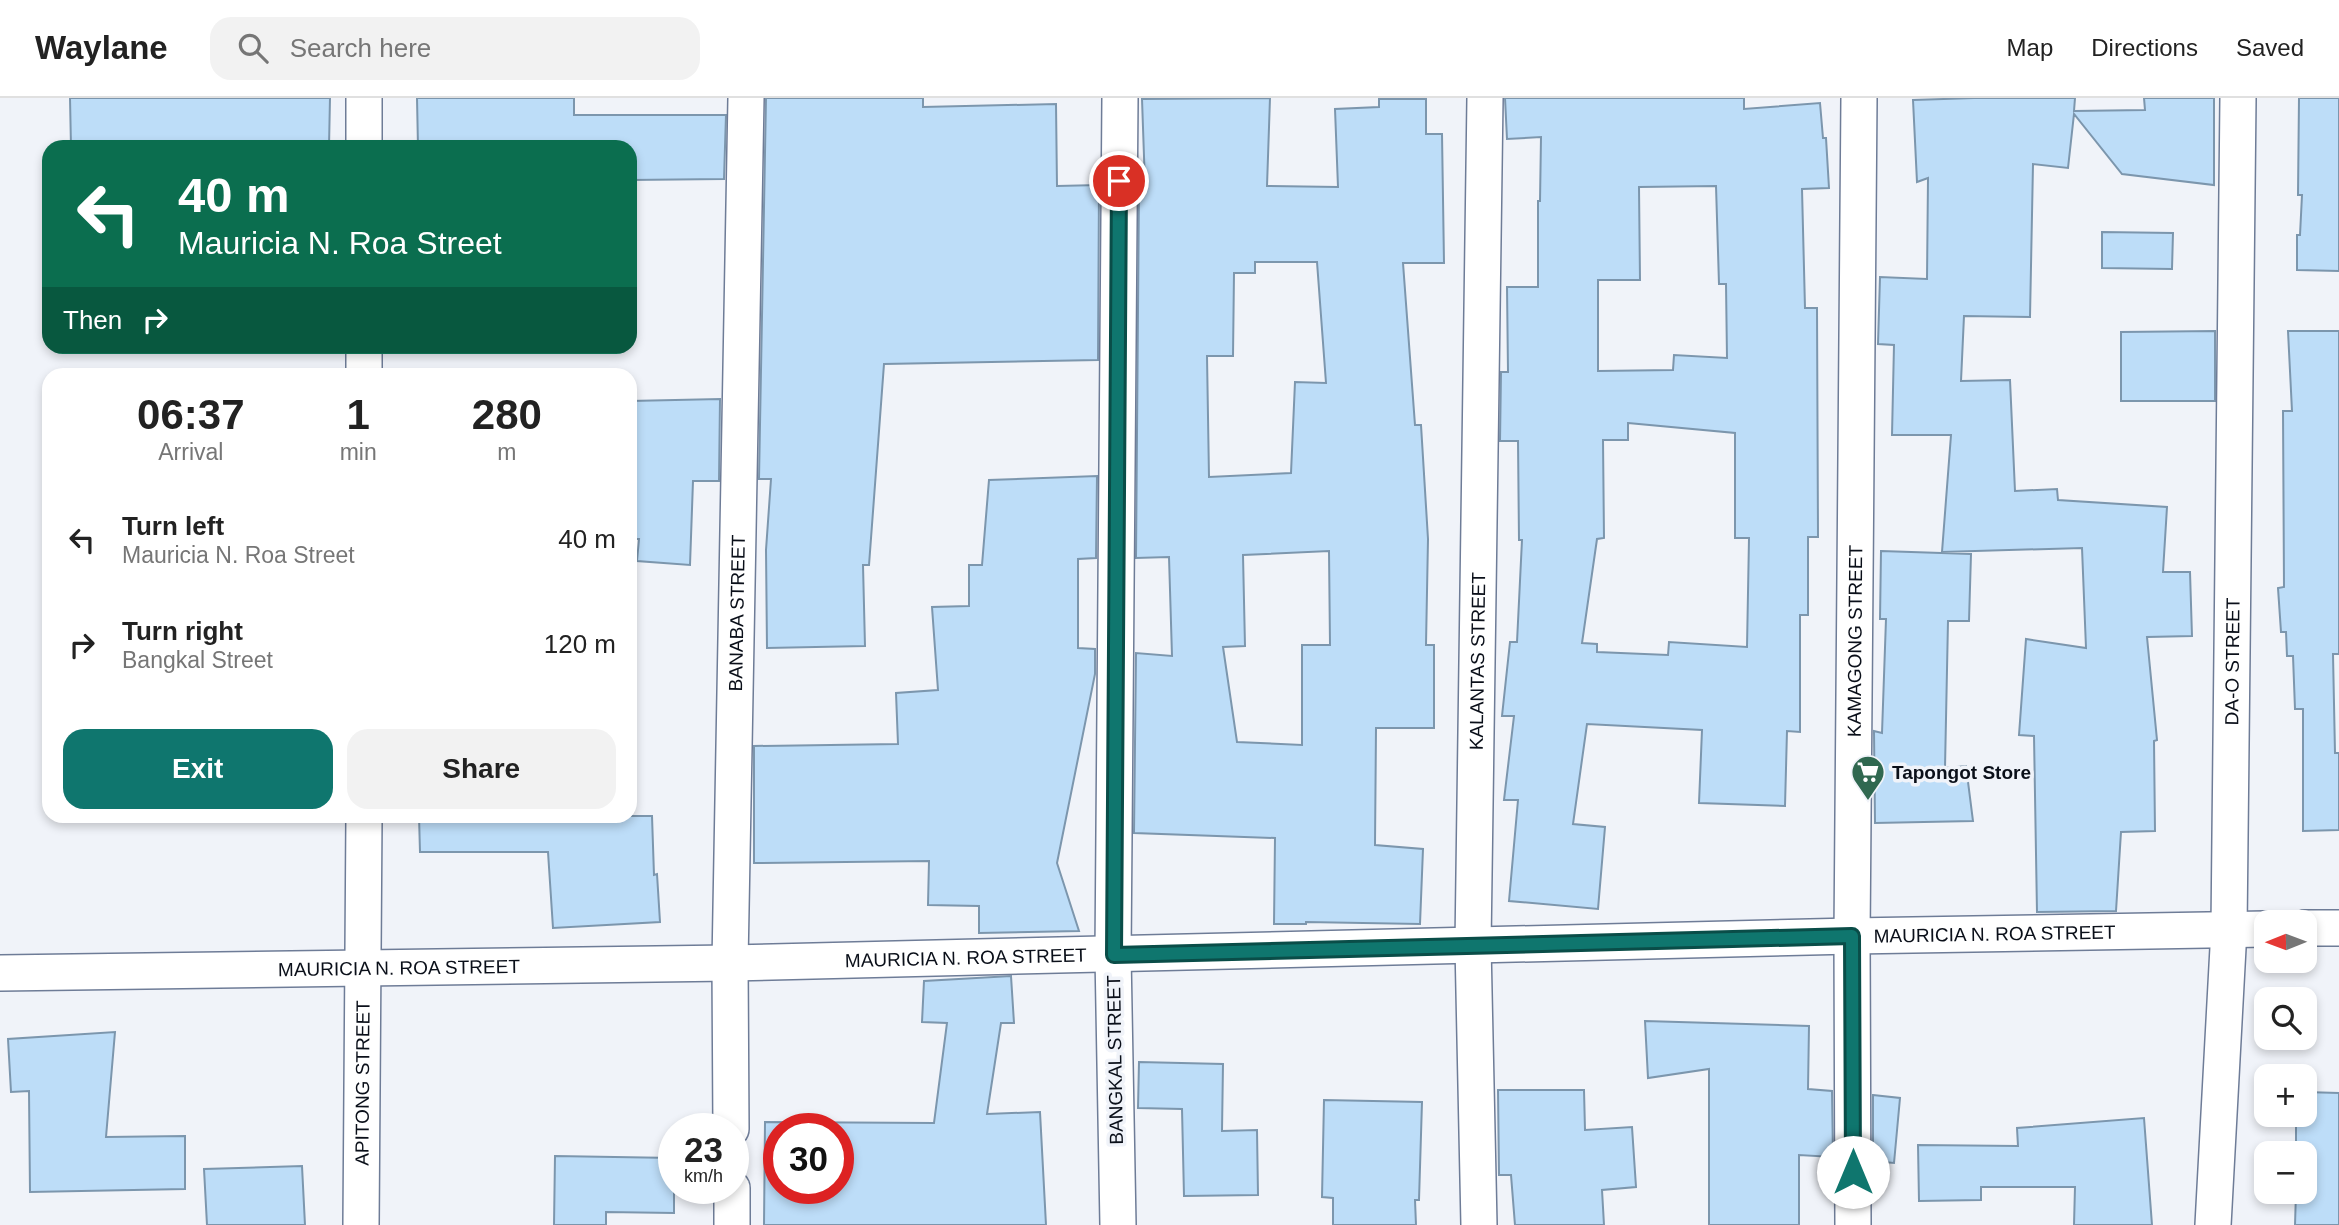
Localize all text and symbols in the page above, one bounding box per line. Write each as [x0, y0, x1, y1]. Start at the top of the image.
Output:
search box [210, 17, 700, 80]
text: Waylane [35, 29, 168, 66]
icon: search [234, 29, 272, 67]
text: Search here [290, 33, 431, 63]
text: Map [2007, 34, 2053, 61]
text: Directions [2091, 34, 2198, 61]
text: Saved [2236, 34, 2304, 61]
pin [1089, 151, 1149, 211]
icon: arrive [1100, 162, 1138, 200]
icon: left [63, 168, 154, 259]
text: 40 m [178, 168, 290, 222]
text: Mauricia N. Roa Street [178, 225, 502, 261]
icon: right [136, 301, 174, 339]
text: Then [63, 305, 122, 335]
text: 06:37 [137, 391, 245, 438]
text: 1 [346, 391, 370, 438]
text: 280 [472, 391, 542, 438]
text: Arrival [158, 439, 223, 465]
text: min [340, 439, 377, 465]
text: m [497, 439, 516, 465]
text: Turn left [122, 511, 224, 541]
icon: left [63, 521, 101, 559]
text: 40 m [558, 524, 616, 554]
street label: BANABA STREET [725, 534, 748, 691]
text: Mauricia N. Roa Street [122, 542, 355, 568]
street label: KAMAGONG STREET [1843, 544, 1866, 737]
street label: KALANTAS STREET [1465, 571, 1489, 750]
street label: DA-O STREET [2221, 597, 2243, 725]
text: Turn right [122, 616, 243, 646]
icon: right [63, 626, 101, 664]
text: 120 m [544, 629, 616, 659]
text: Bangkal Street [122, 647, 273, 673]
button: Exit [63, 729, 333, 809]
button: Share [347, 729, 616, 809]
supermarket icon: Tapongot Store [1849, 753, 1887, 802]
place label: Tapongot Store [1892, 762, 2031, 783]
north arrow [2254, 910, 2317, 973]
map controls [2254, 910, 2317, 1204]
street label: MAURICIA N. ROA STREET [1873, 921, 2116, 946]
street label: MAURICIA N. ROA STREET [845, 944, 1087, 971]
street label: MAURICIA N. ROA STREET [278, 955, 520, 980]
street label: BANGKAL STREET [1103, 975, 1127, 1145]
button: search [2254, 987, 2317, 1050]
street label: APITONG STREET [351, 1000, 373, 1166]
button: + [2254, 1064, 2317, 1127]
speed limit sign: 30 [763, 1113, 854, 1204]
text: 23 [684, 1130, 723, 1169]
position arrow [1816, 1135, 1890, 1209]
button: − [2254, 1141, 2317, 1204]
text: km/h [684, 1166, 723, 1186]

